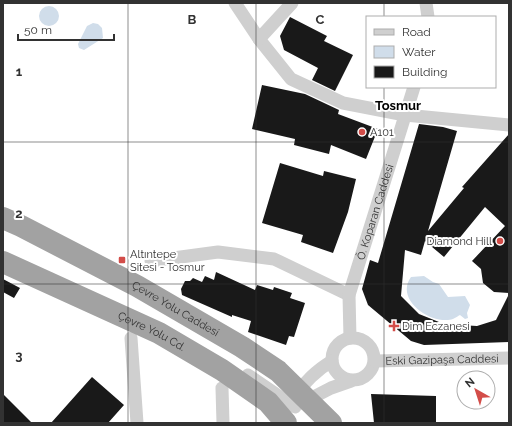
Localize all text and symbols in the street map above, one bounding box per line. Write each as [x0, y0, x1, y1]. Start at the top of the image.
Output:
text: B [188, 12, 197, 27]
text: C [316, 12, 325, 27]
scale bar [18, 16, 114, 42]
legend [366, 16, 496, 88]
text: 50 m [24, 23, 52, 37]
text: Road [402, 25, 431, 39]
text: Water [402, 45, 436, 59]
text: 1 [16, 64, 23, 79]
text: Building [402, 65, 448, 79]
district label: Tosmur [375, 98, 421, 113]
place label: A101 [370, 126, 394, 139]
marker: A101 [357, 127, 367, 137]
street label: Ö. Koparan Caddesi [354, 163, 396, 262]
text: 2 [15, 206, 23, 221]
place label: Diamond Hill [427, 235, 492, 248]
marker: Diamond Hill [495, 236, 505, 246]
place label: Altıntepe Sitesi - Tosmur [130, 248, 205, 274]
marker: Altıntepe Sitesi - Tosmur [117, 255, 127, 265]
street label: Çevre Yolu Caddesi [130, 279, 221, 339]
street label: Çevre Yolu Cd. [116, 309, 188, 354]
place label: Dim Eczanesi [402, 320, 470, 333]
marker: Dim Eczanesi [389, 321, 399, 331]
text: 3 [15, 348, 23, 363]
street label: Eski Gazipaşa Caddesi [385, 352, 499, 368]
north arrow [456, 370, 496, 410]
text: N [463, 375, 477, 390]

